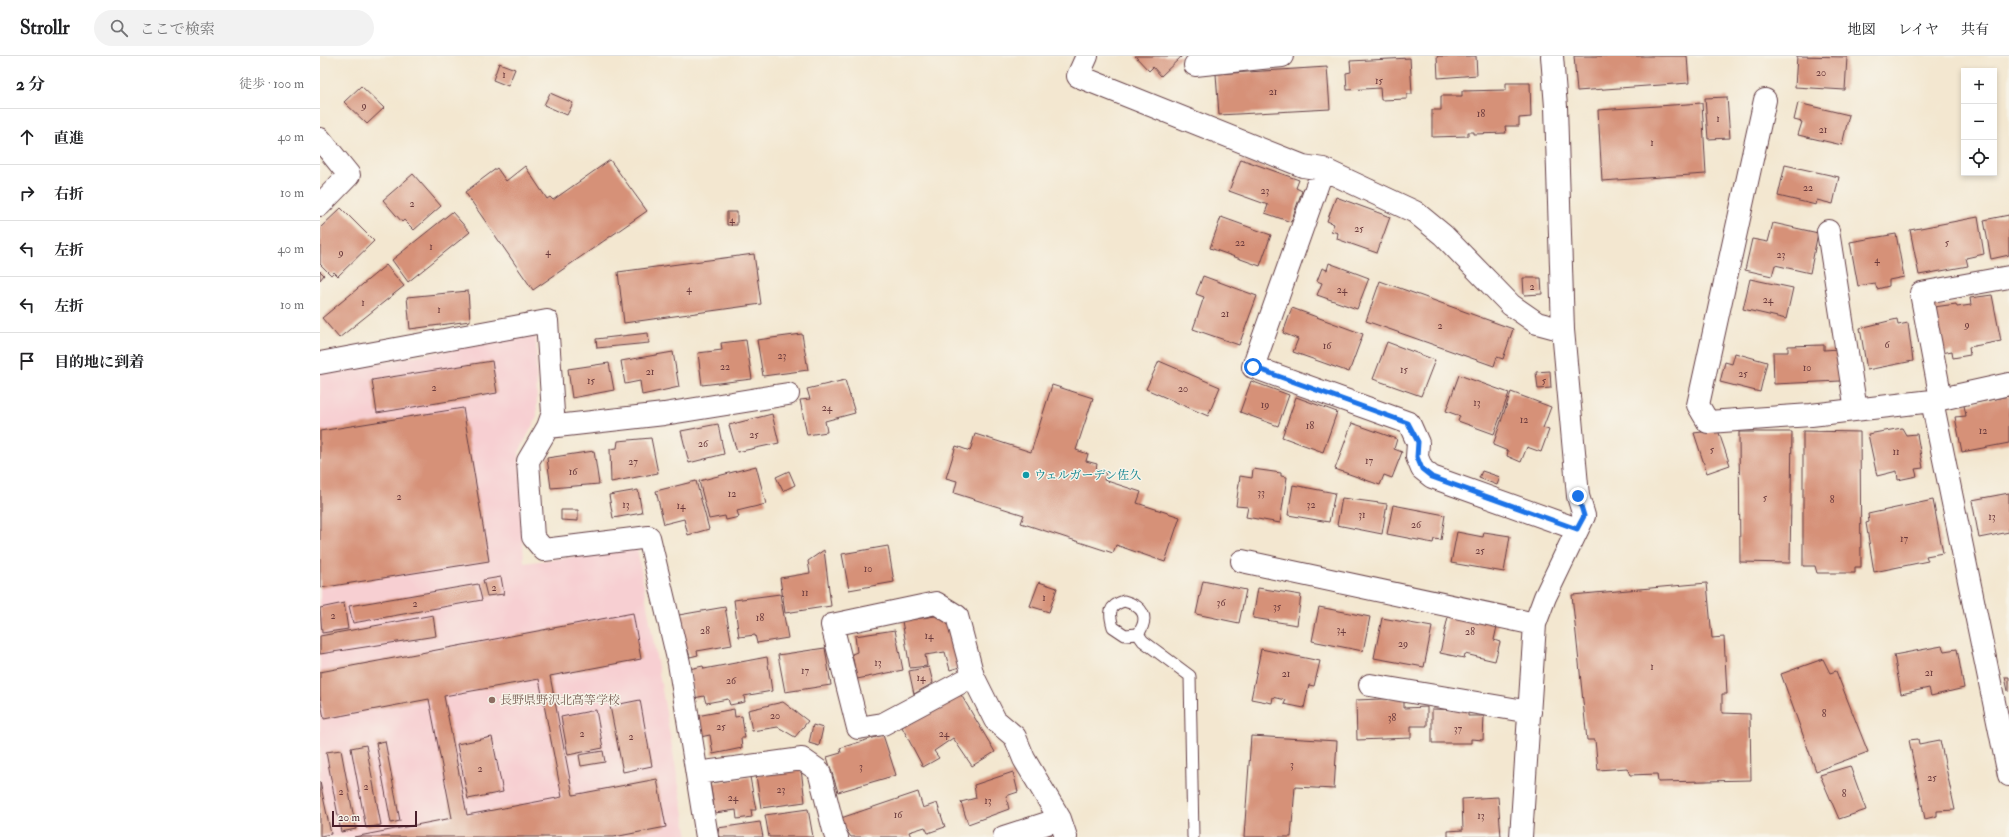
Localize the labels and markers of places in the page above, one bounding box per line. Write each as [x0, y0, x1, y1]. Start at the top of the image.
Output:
place label: ウェルガーデン佐久 [1034, 468, 1141, 483]
marker: ウェルガーデン佐久 [1021, 470, 1031, 480]
place label: 長野県野沢北高等学校 [500, 693, 620, 708]
marker: 長野県野沢北高等学校 [487, 695, 497, 705]

